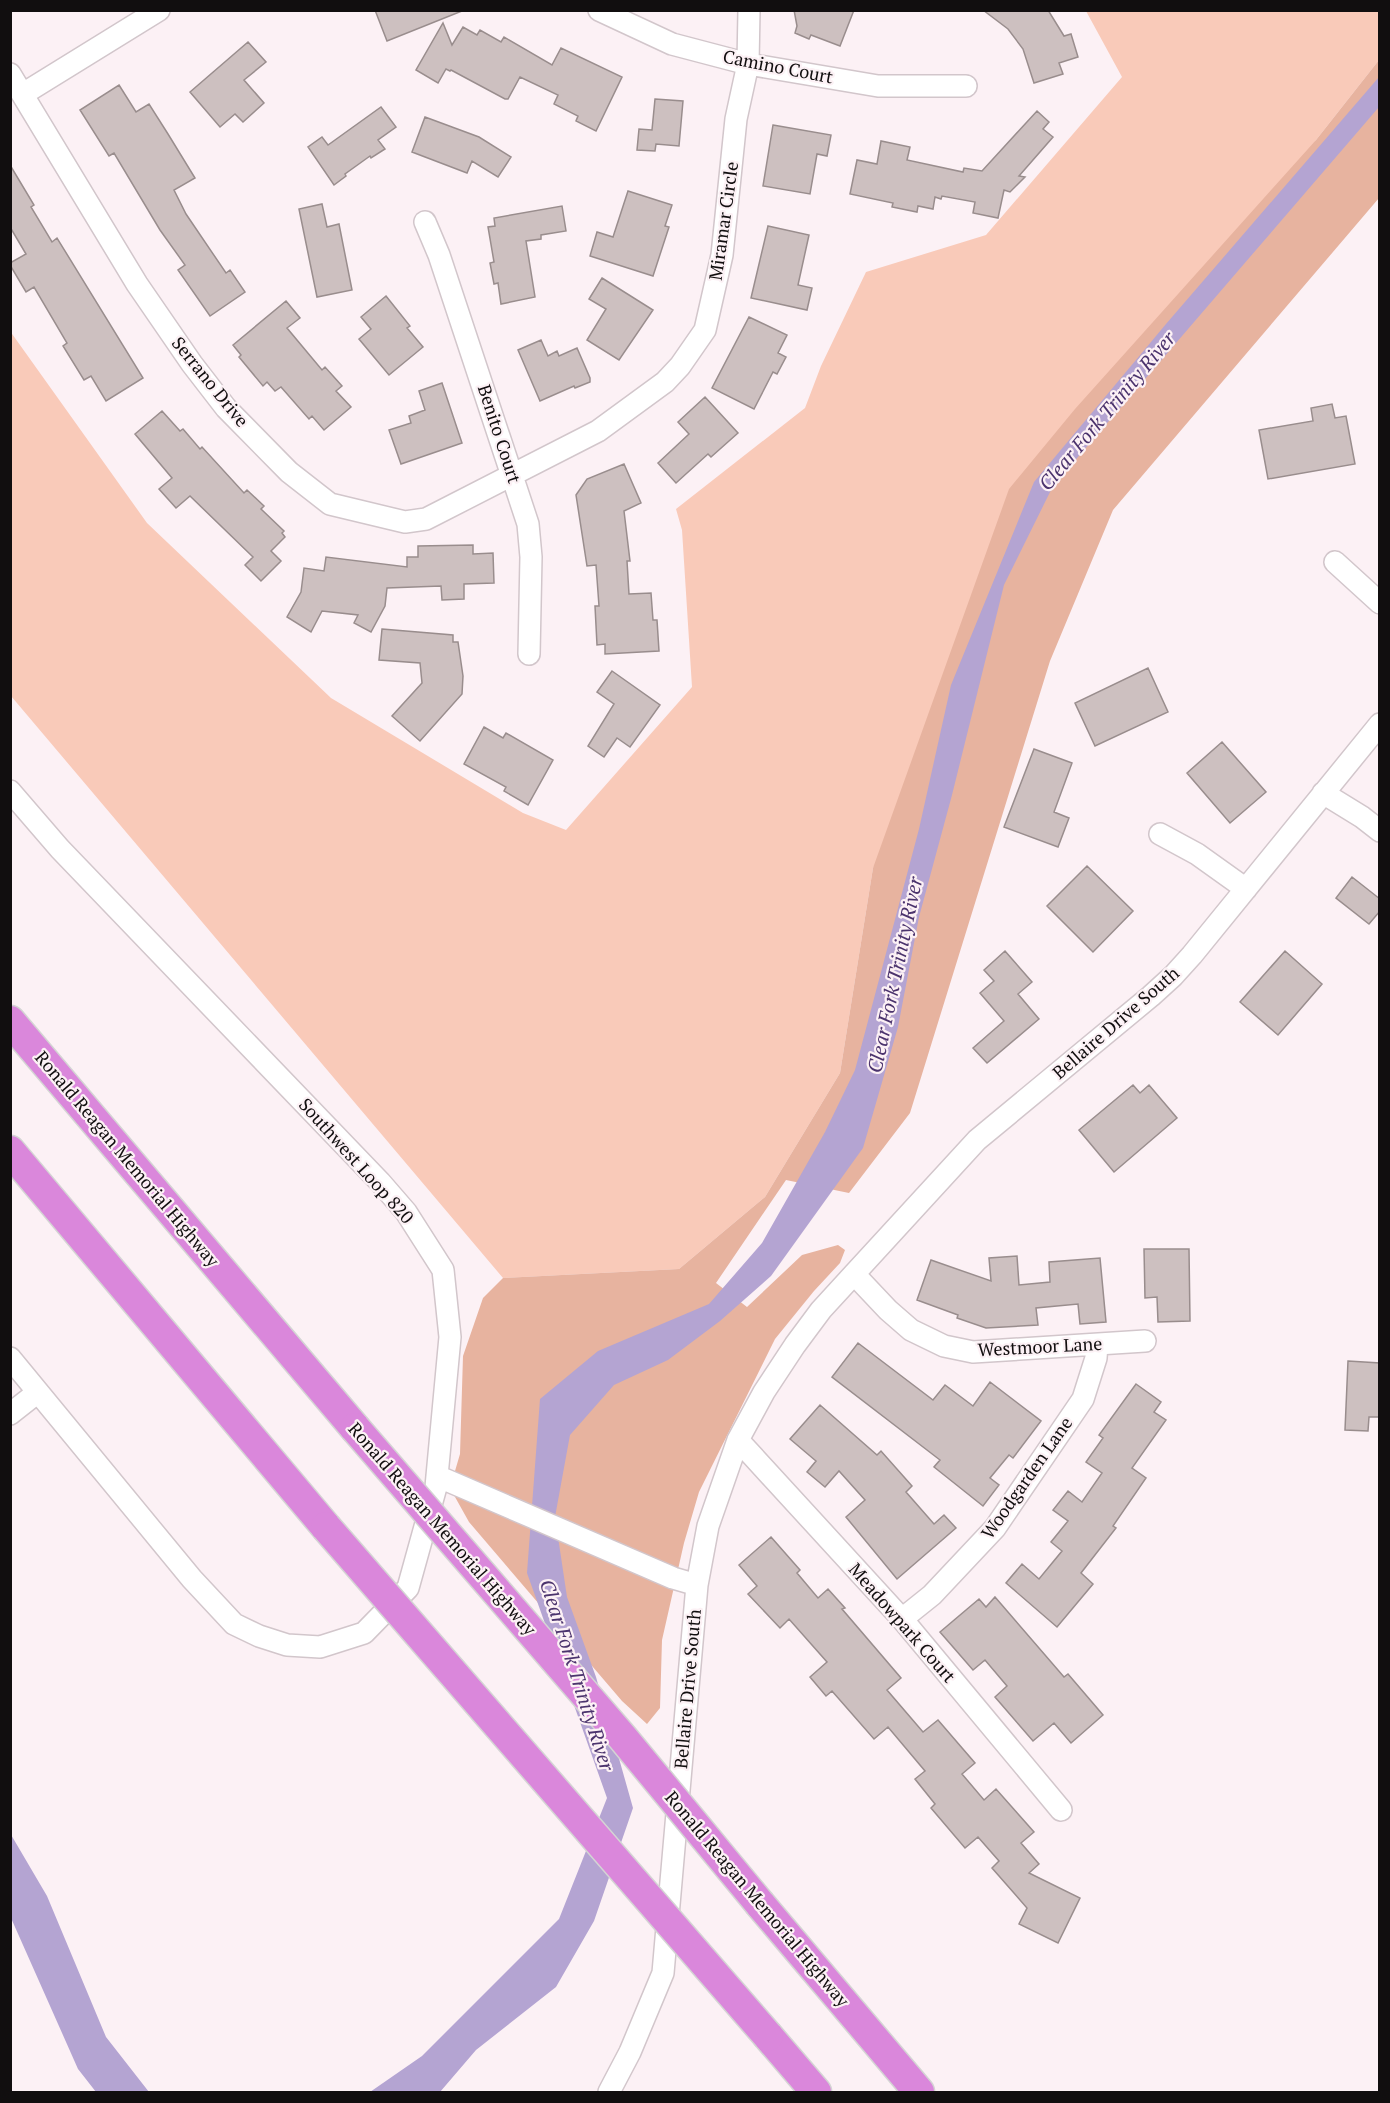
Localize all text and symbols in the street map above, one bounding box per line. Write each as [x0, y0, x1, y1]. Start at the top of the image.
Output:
street label: Camino Court [721, 44, 836, 89]
street label: Miramar Circle [703, 160, 743, 282]
water label: Clear Fork Trinity River [1032, 325, 1182, 496]
street label: Serrano Drive [167, 331, 255, 432]
street label: Benito Court [473, 381, 527, 486]
water label: Clear Fork Trinity River [861, 873, 929, 1075]
street label: Bellaire Drive South [1047, 960, 1184, 1084]
street label: Ronald Reagan Memorial Highway [30, 1045, 226, 1272]
street label: Southwest Loop 820 [294, 1092, 420, 1228]
street label: Westmoor Lane [977, 1331, 1103, 1361]
street label: Woodgarden Lane [975, 1412, 1077, 1543]
street label: Ronald Reagan Memorial Highway [344, 1417, 543, 1641]
street label: Meadowpark Court [844, 1557, 962, 1688]
water label: Clear Fork Trinity River [534, 1576, 622, 1775]
street label: Bellaire Drive South [668, 1608, 706, 1770]
street label: Ronald Reagan Memorial Highway [660, 1785, 856, 2012]

